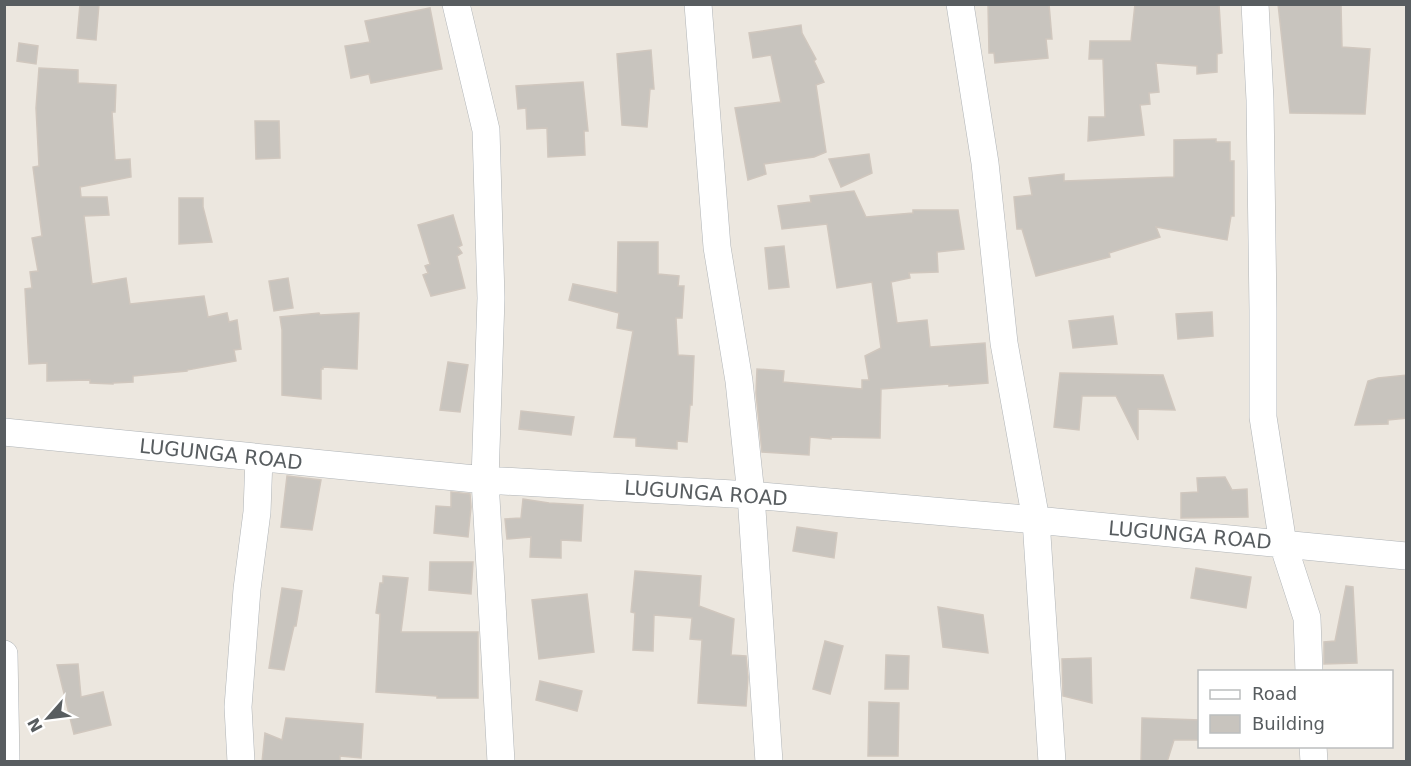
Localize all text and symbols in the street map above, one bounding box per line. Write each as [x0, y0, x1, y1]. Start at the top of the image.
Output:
street label: LUGUNGA ROAD [138, 434, 304, 474]
street label: LUGUNGA ROAD [623, 475, 789, 511]
street label: LUGUNGA ROAD [1107, 516, 1273, 554]
legend [1198, 670, 1393, 748]
text: Road [1252, 683, 1297, 704]
north arrow [18, 688, 78, 748]
text: Building [1252, 713, 1325, 734]
text: N [24, 714, 47, 735]

